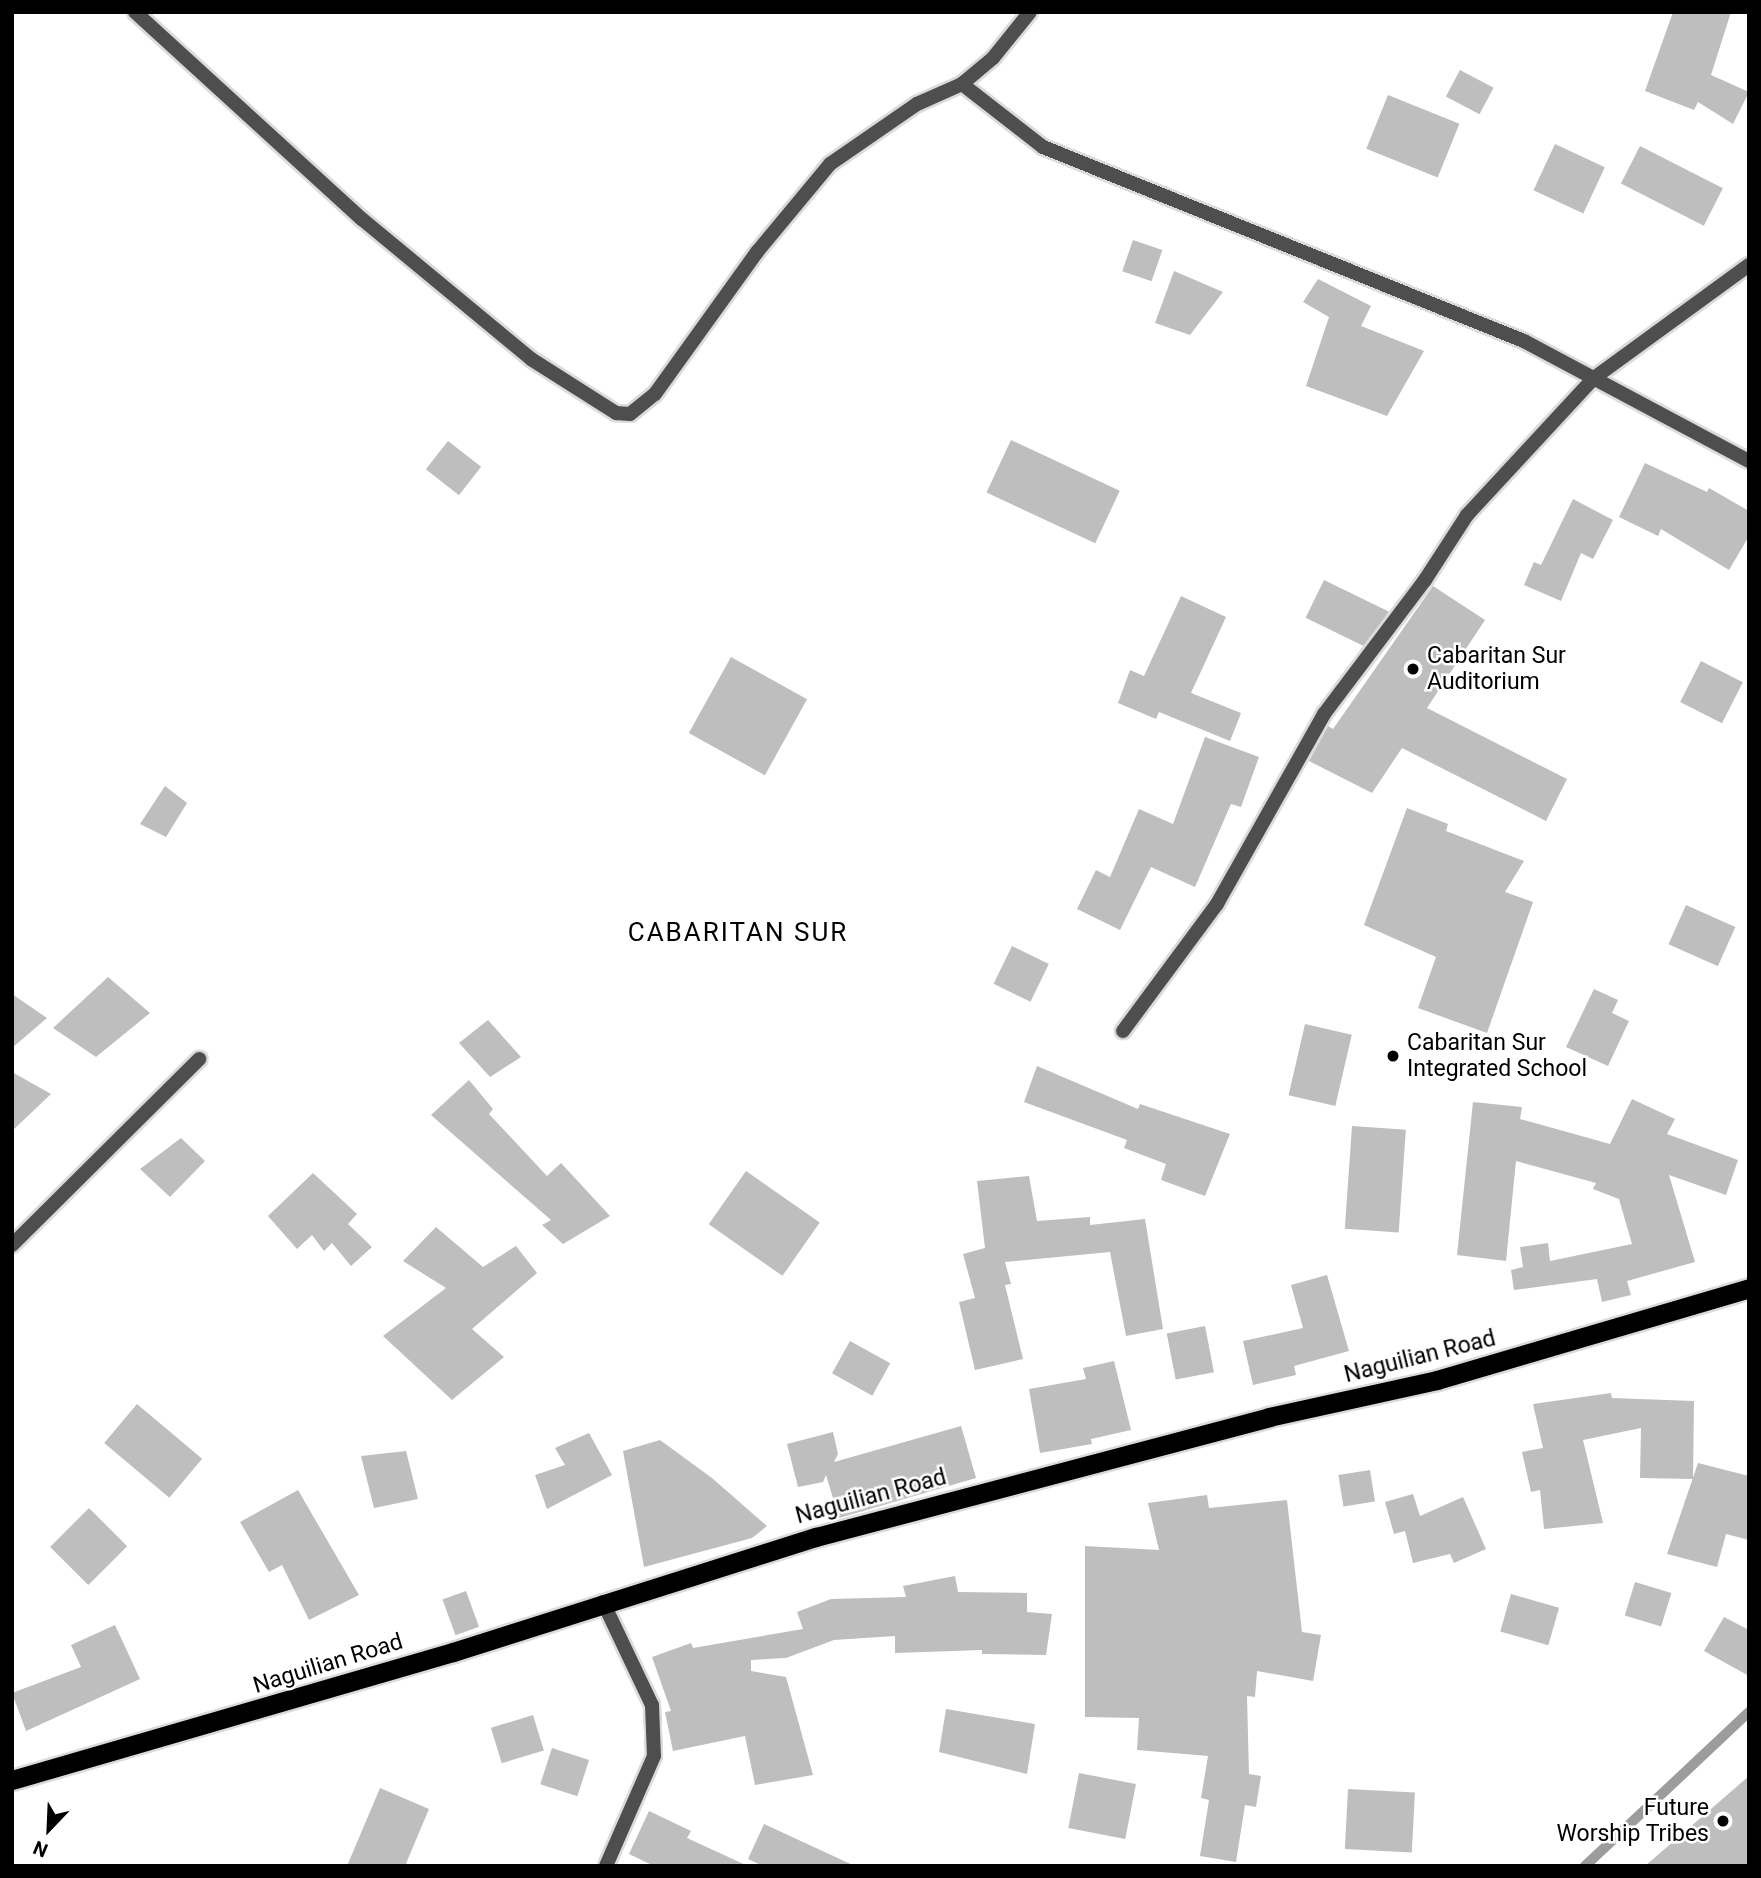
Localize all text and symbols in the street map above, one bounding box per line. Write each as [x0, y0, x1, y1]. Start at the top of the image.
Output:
place label: Cabaritan Sur Auditorium [1427, 642, 1566, 696]
marker: Cabaritan Sur Auditorium [1405, 661, 1421, 677]
district label: CABARITAN SUR [629, 917, 847, 949]
place label: Cabaritan Sur Integrated School [1407, 1029, 1587, 1083]
marker: Cabaritan Sur Integrated School [1385, 1048, 1401, 1064]
street label: Naguilian Road [1341, 1325, 1499, 1389]
street label: Naguilian Road [793, 1464, 949, 1530]
street label: Naguilian Road [250, 1628, 406, 1700]
north arrow [14, 1794, 84, 1864]
place label: Future Worship Tribes [1556, 1794, 1709, 1848]
marker: Future Worship Tribes [1715, 1813, 1731, 1829]
text: N [30, 1836, 51, 1862]

